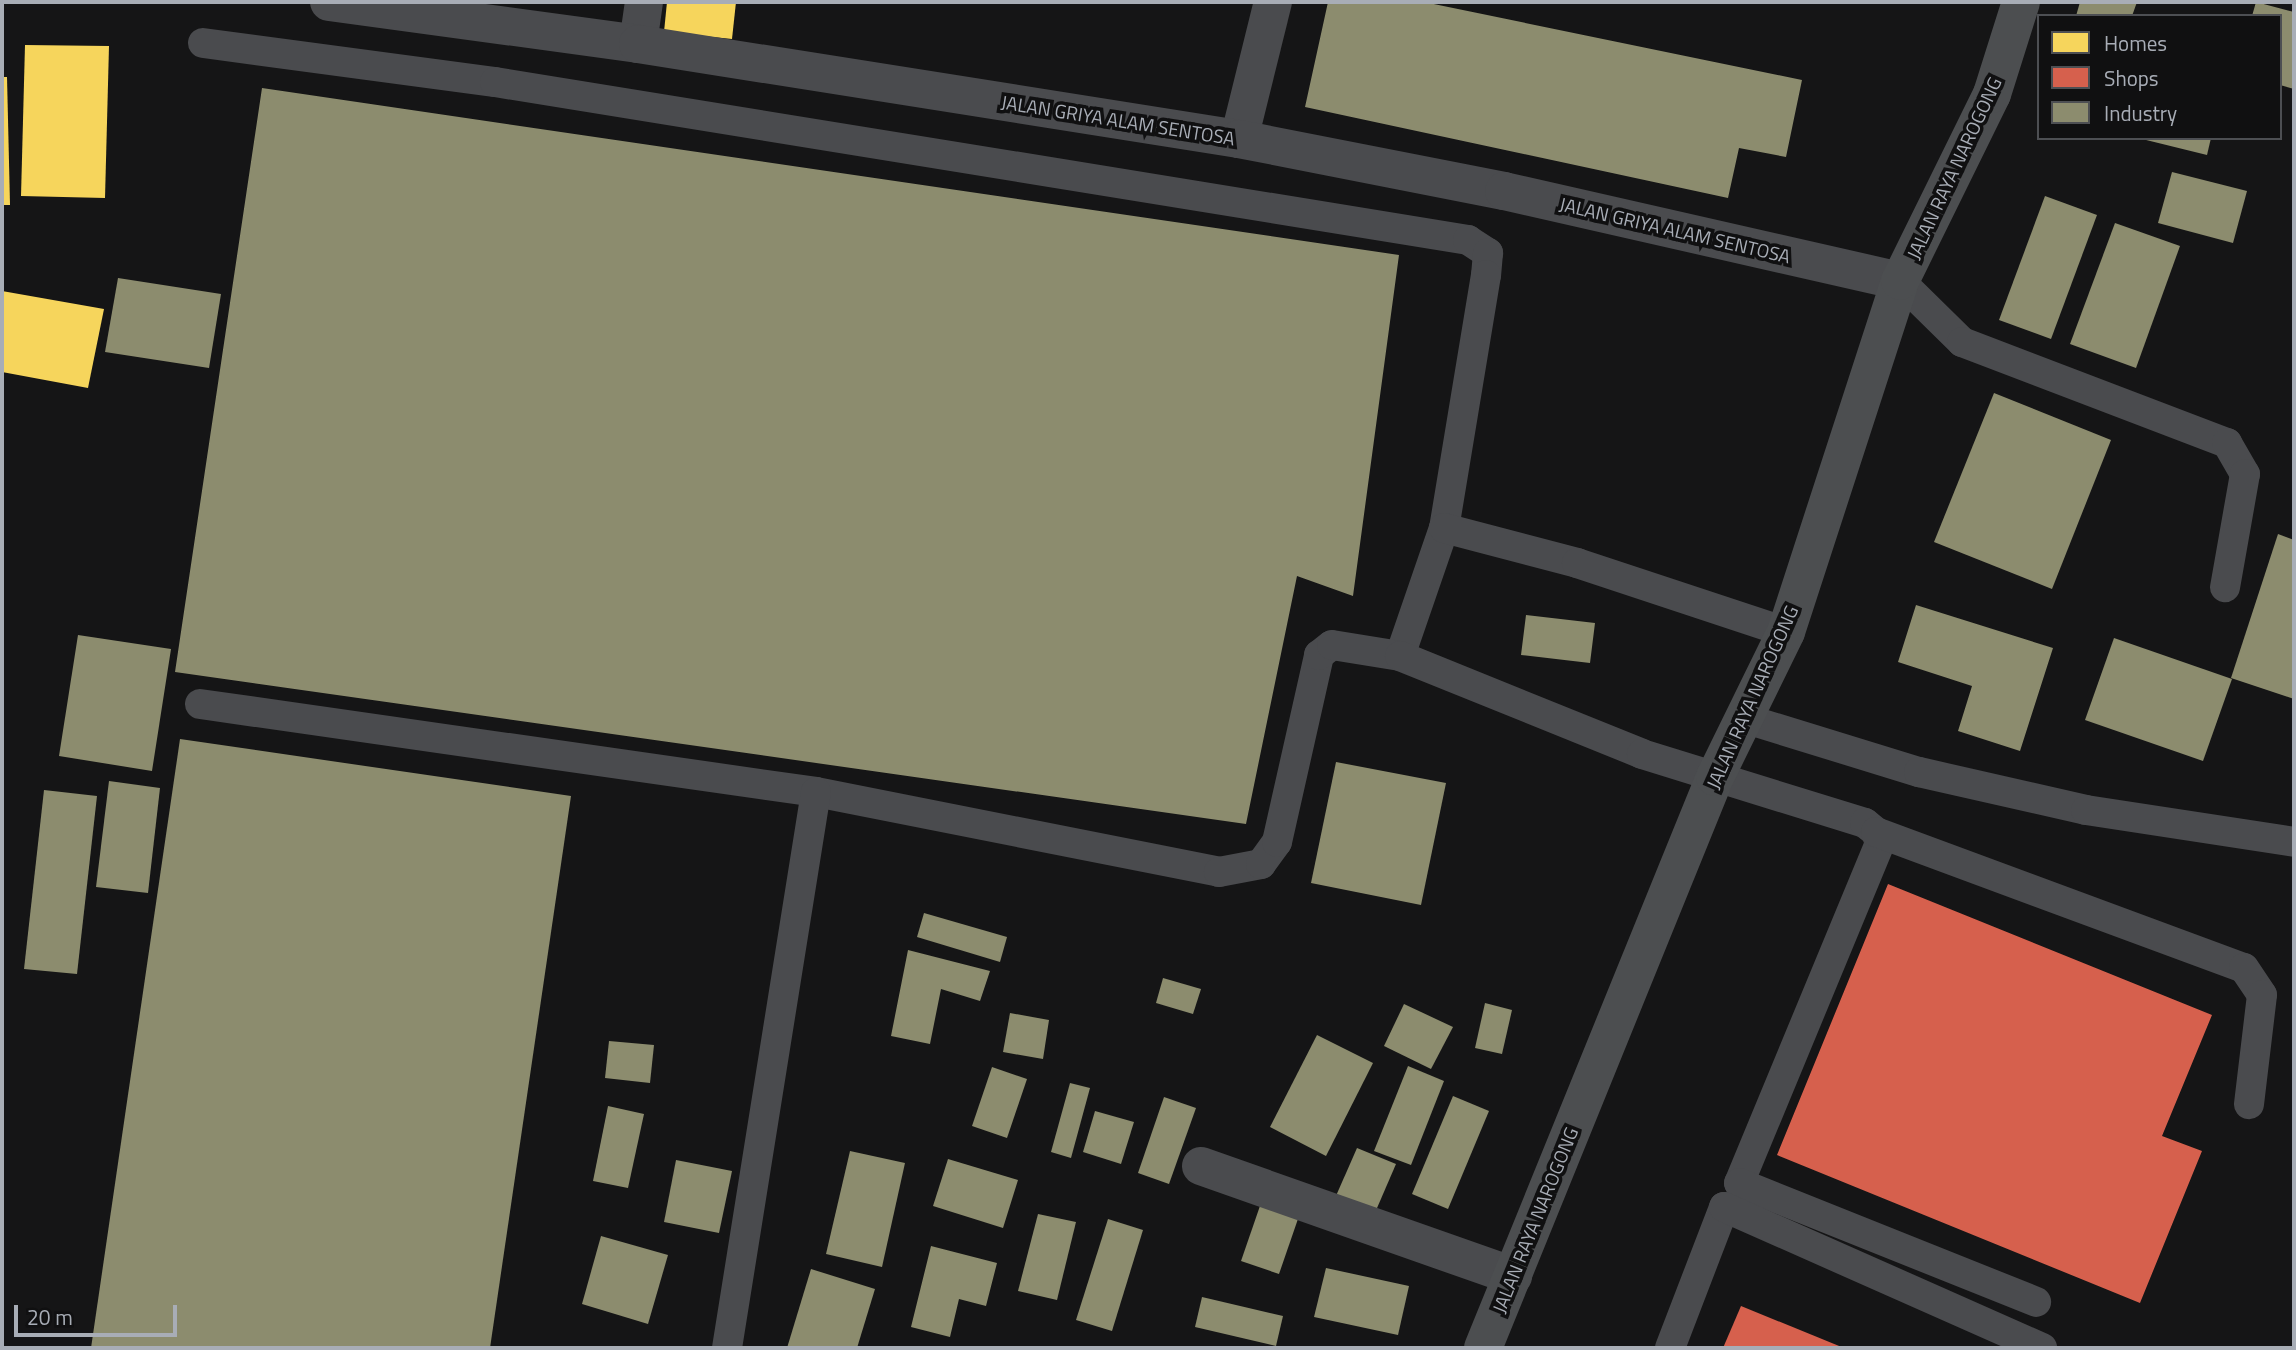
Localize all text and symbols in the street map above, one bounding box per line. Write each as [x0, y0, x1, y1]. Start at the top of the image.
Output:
legend [2037, 14, 2282, 140]
text: Homes [2104, 27, 2167, 59]
text: Shops [2104, 62, 2159, 94]
street label: JALAN RAYA NAROGONG [1902, 73, 2006, 263]
street label: JALAN GRIYA ALAM SENTOSA [1000, 90, 1236, 150]
text: Industry [2104, 97, 2177, 129]
street label: JALAN GRIYA ALAM SENTOSA [1557, 192, 1793, 268]
street label: JALAN RAYA NAROGONG [1701, 602, 1803, 792]
street label: JALAN RAYA NAROGONG [1487, 1124, 1583, 1316]
scale bar [18, 1290, 180, 1334]
text: 20 m [27, 1301, 73, 1333]

